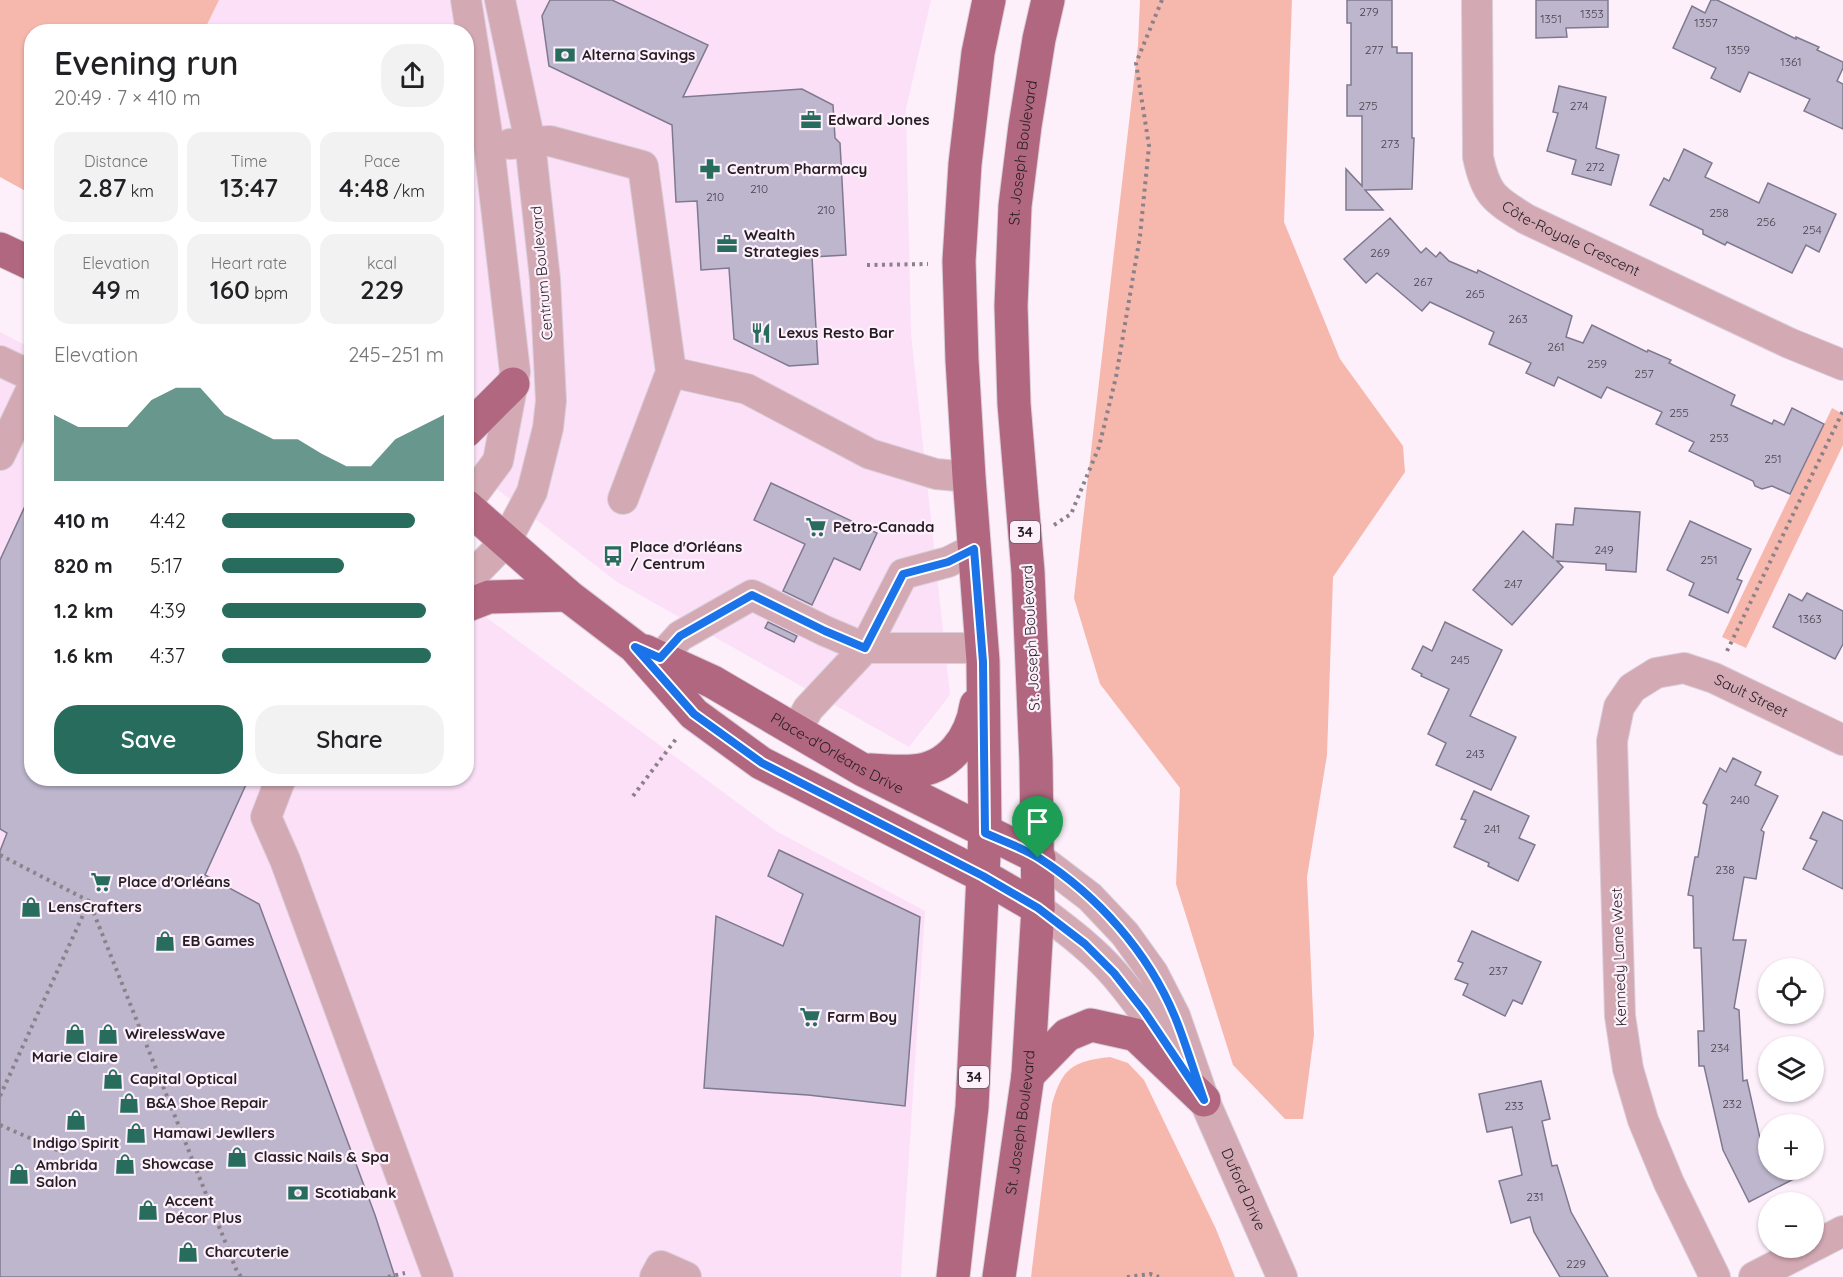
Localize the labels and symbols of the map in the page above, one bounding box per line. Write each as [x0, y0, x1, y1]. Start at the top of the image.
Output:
house number: 279 [1359, 4, 1379, 19]
house number: 1353 [1580, 6, 1604, 21]
house number: 1351 [1540, 11, 1562, 26]
house number: 1357 [1694, 15, 1718, 30]
house number: 277 [1365, 42, 1383, 57]
house number: 1359 [1726, 42, 1750, 57]
bank icon: Alterna Savings [553, 43, 577, 67]
place label: Alterna Savings [582, 45, 695, 64]
house number: 1361 [1780, 54, 1802, 69]
street label: St. Joseph Boulevard [1004, 79, 1041, 226]
house number: 275 [1358, 98, 1378, 113]
house number: 274 [1570, 98, 1588, 113]
office icon: Edward Jones [799, 108, 823, 132]
place label: Edward Jones [828, 110, 929, 129]
house number: 273 [1381, 136, 1399, 151]
pharmacy icon: Centrum Pharmacy [698, 157, 722, 181]
place label: Centrum Pharmacy [727, 159, 867, 178]
house number: 272 [1585, 159, 1605, 174]
house number: 210 [750, 181, 768, 196]
house number: 210 [706, 189, 724, 204]
street label: Côte-Royale Crescent [1498, 196, 1643, 280]
house number: 210 [817, 202, 835, 217]
street label: Centrum Boulevard [526, 205, 557, 341]
house number: 258 [1709, 205, 1729, 220]
house number: 256 [1756, 214, 1776, 229]
house number: 254 [1802, 222, 1822, 237]
place label: Wealth Strategies [744, 225, 819, 261]
office icon: Wealth Strategies [715, 232, 739, 256]
house number: 269 [1370, 245, 1390, 260]
house number: 267 [1413, 274, 1433, 289]
house number: 265 [1465, 286, 1485, 301]
house number: 263 [1508, 311, 1528, 326]
restaurant icon: Lexus Resto Bar [749, 321, 773, 345]
place label: Lexus Resto Bar [778, 323, 895, 342]
house number: 261 [1547, 339, 1565, 354]
house number: 259 [1587, 356, 1607, 371]
house number: 257 [1634, 366, 1654, 381]
house number: 255 [1669, 405, 1689, 420]
house number: 253 [1709, 430, 1729, 445]
house number: 251 [1764, 451, 1782, 466]
supermarket icon: Petro-Canada [804, 515, 828, 539]
place label: Petro-Canada [833, 517, 934, 536]
road number: 34 [1010, 521, 1040, 543]
place label: Place d'Orléans / Centrum [630, 537, 742, 573]
house number: 249 [1594, 542, 1614, 557]
bus stop icon: Place d'Orléans / Centrum [601, 544, 625, 568]
house number: 251 [1700, 552, 1718, 567]
street label: St. Joseph Boulevard [1017, 565, 1044, 711]
house number: 247 [1504, 576, 1522, 591]
house number: 1363 [1798, 611, 1822, 626]
house number: 245 [1450, 652, 1470, 667]
street label: Sault Street [1711, 670, 1791, 721]
street label: Place-d'Orléans Drive [767, 708, 907, 798]
house number: 243 [1465, 746, 1485, 761]
house number: 240 [1730, 792, 1750, 807]
pin [1012, 796, 1063, 858]
house number: 241 [1483, 821, 1501, 836]
house number: 238 [1715, 862, 1735, 877]
supermarket icon: Place d'Orléans [89, 870, 113, 894]
place label: Place d'Orléans [118, 872, 230, 891]
street label: Kennedy Lane West [1607, 887, 1630, 1027]
shop icon: LensCrafters [19, 895, 43, 919]
place label: LensCrafters [48, 897, 142, 916]
shop icon: EB Games [153, 929, 177, 953]
place label: EB Games [182, 931, 255, 950]
house number: 237 [1488, 963, 1508, 978]
supermarket icon: Farm Boy [798, 1005, 822, 1029]
place label: Farm Boy [827, 1007, 897, 1026]
shop icon: Marie Claire [63, 1022, 87, 1046]
shop icon: WirelessWave [96, 1022, 120, 1046]
place label: WirelessWave [125, 1024, 226, 1043]
house number: 234 [1710, 1040, 1730, 1055]
place label: Marie Claire [32, 1047, 118, 1066]
street label: St. Joseph Boulevard [1001, 1050, 1038, 1196]
road number: 34 [959, 1066, 989, 1088]
shop icon: Capital Optical [101, 1067, 125, 1091]
place label: Capital Optical [130, 1069, 237, 1088]
shop icon: B&A Shoe Repair [117, 1091, 141, 1115]
place label: B&A Shoe Repair [146, 1093, 269, 1112]
house number: 232 [1722, 1096, 1742, 1111]
house number: 233 [1504, 1098, 1524, 1113]
shop icon: Indigo Spirit [64, 1108, 88, 1132]
shop icon: Hamawi Jewllers [124, 1121, 148, 1145]
place label: Hamawi Jewllers [153, 1123, 275, 1142]
place label: Indigo Spirit [33, 1133, 119, 1152]
shop icon: Classic Nails & Spa [225, 1145, 249, 1169]
street label: Duford Drive [1217, 1145, 1270, 1233]
place label: Classic Nails & Spa [254, 1147, 389, 1166]
shop icon: Showcase [113, 1152, 137, 1176]
place label: Showcase [142, 1154, 214, 1173]
place label: Ambrida Salon [36, 1155, 98, 1191]
shop icon: Ambrida Salon [7, 1162, 31, 1186]
bank icon: Scotiabank [286, 1181, 310, 1205]
place label: Scotiabank [315, 1183, 397, 1202]
house number: 231 [1526, 1189, 1544, 1204]
place label: Accent Décor Plus [165, 1191, 242, 1227]
shop icon: Accent Décor Plus [136, 1198, 160, 1222]
shop icon: Charcuterie [176, 1240, 200, 1264]
place label: Charcuterie [205, 1242, 289, 1261]
house number: 229 [1566, 1256, 1586, 1271]

